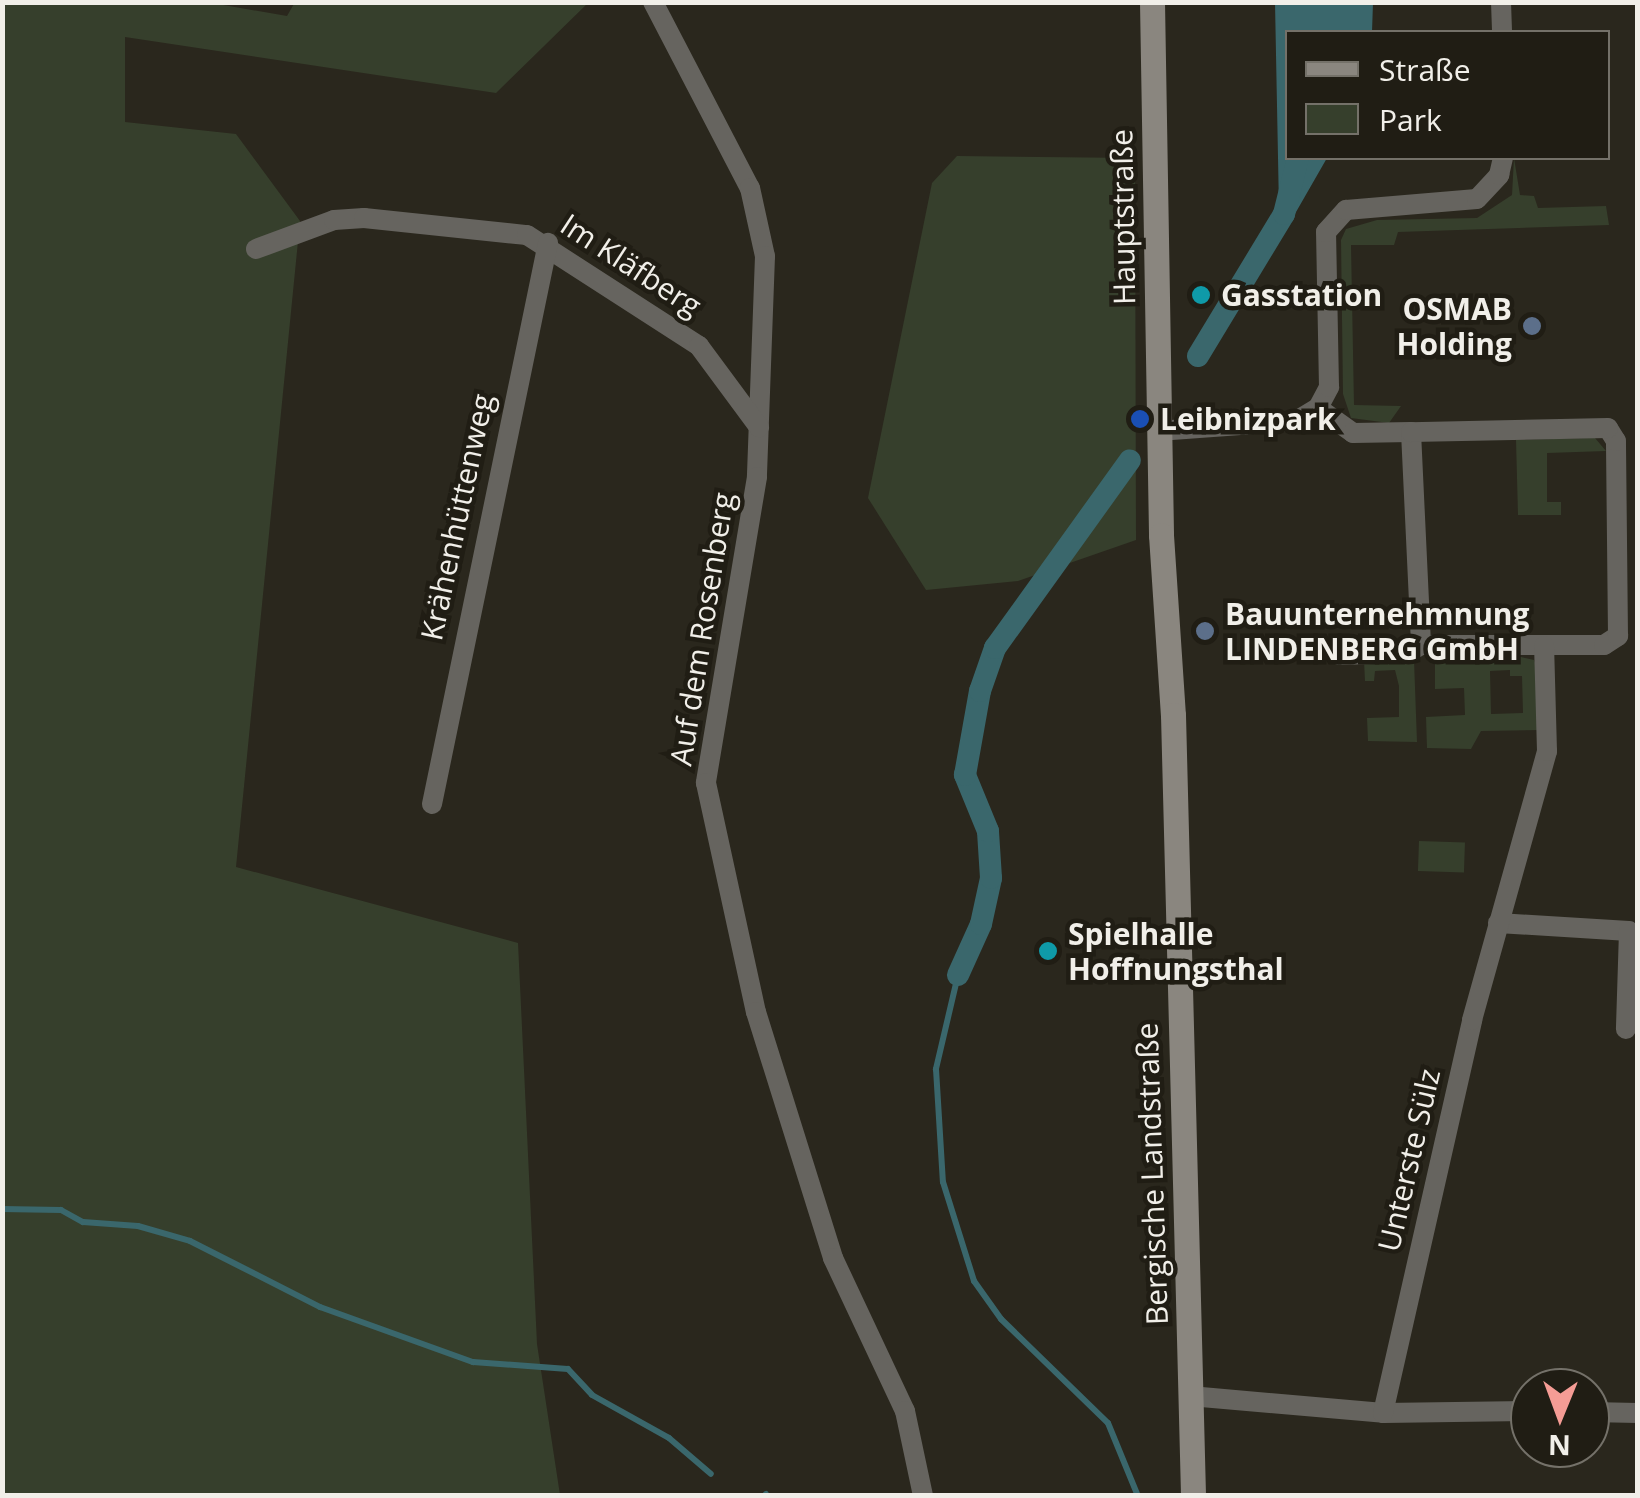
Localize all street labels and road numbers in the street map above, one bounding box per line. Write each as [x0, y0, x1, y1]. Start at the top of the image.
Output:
street label: Hauptstraße [1103, 129, 1143, 305]
street label: Im Kläfberg [554, 206, 708, 324]
street label: Krähenhüttenweg [413, 391, 501, 643]
street label: Auf dem Rosenberg [663, 490, 741, 768]
street label: Bergische Landstraße [1129, 1022, 1175, 1326]
street label: Unterste Sülz [1371, 1065, 1447, 1255]

